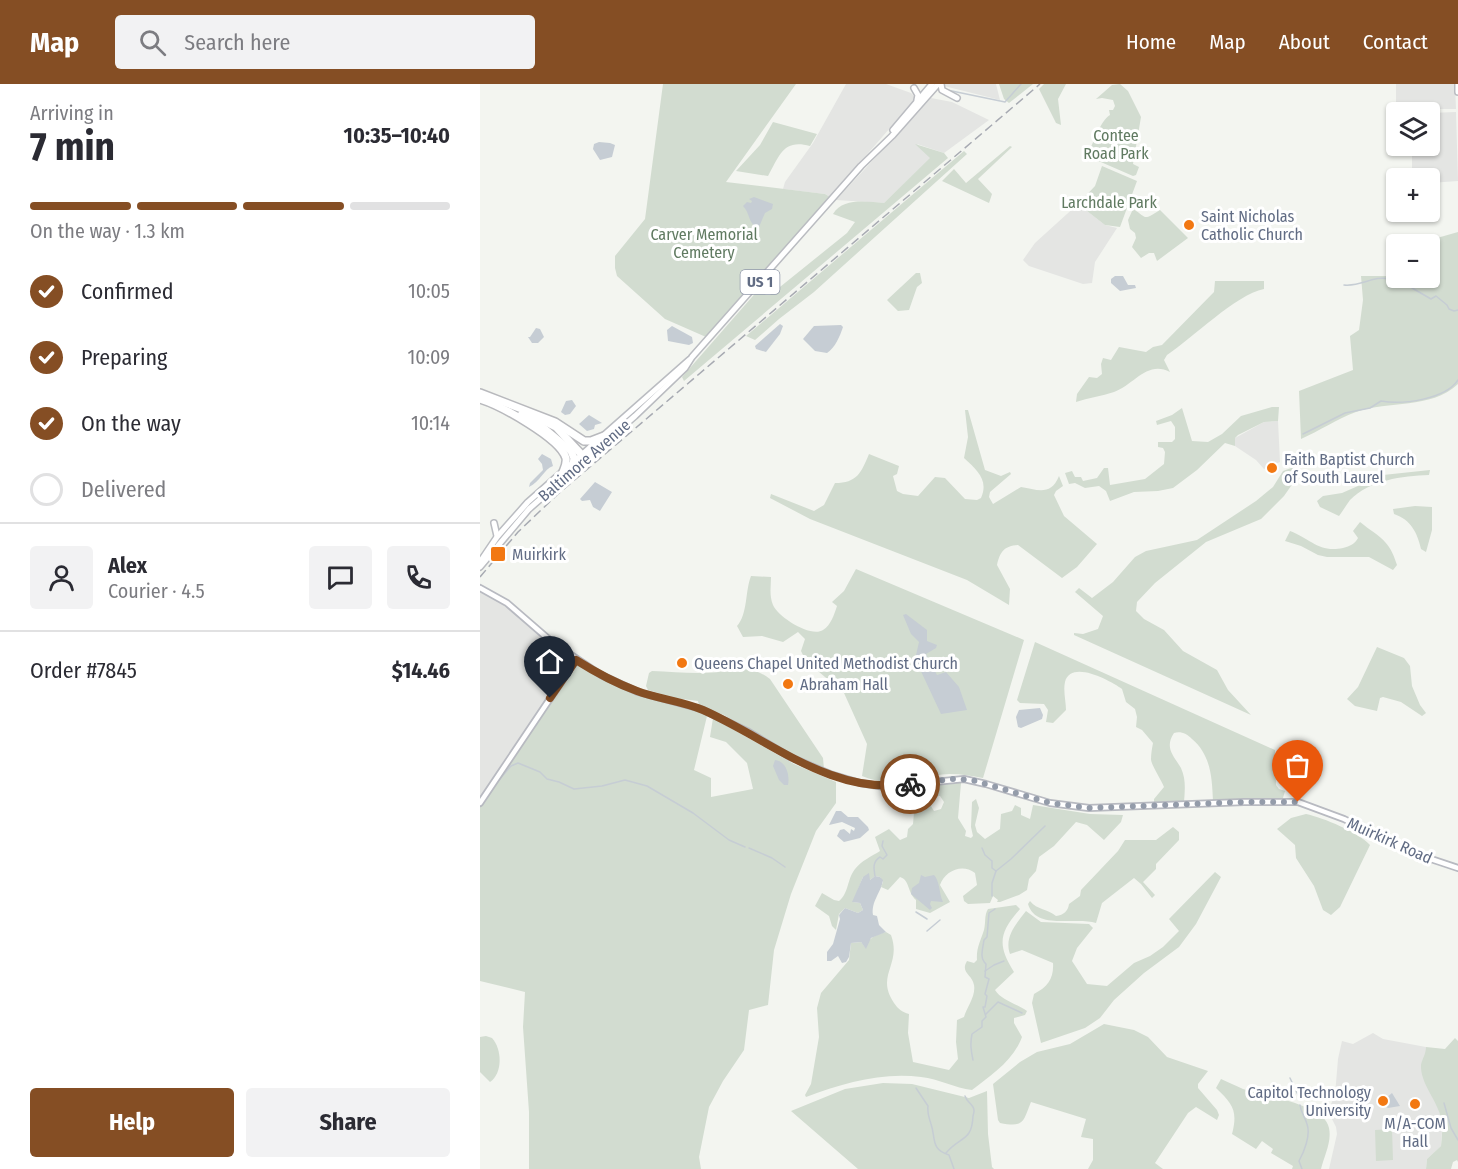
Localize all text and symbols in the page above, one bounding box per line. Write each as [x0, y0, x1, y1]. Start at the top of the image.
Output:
search box [115, 15, 535, 69]
text: Map [30, 26, 79, 59]
icon: search [136, 26, 169, 59]
text: Search here [184, 29, 290, 56]
text: Home [1126, 29, 1176, 55]
text: Map [1209, 29, 1246, 55]
text: About [1279, 29, 1330, 55]
text: Contact [1363, 29, 1428, 55]
text: Arriving in [30, 101, 114, 125]
map controls [1386, 102, 1440, 288]
button: layers [1386, 102, 1440, 156]
text: 10:35–10:40 [344, 122, 450, 149]
text: 7 min [30, 124, 115, 170]
park label: Contee Road Park [1083, 126, 1149, 163]
button: + [1386, 168, 1440, 222]
park label: Larchdale Park [1061, 193, 1157, 212]
place label: Saint Nicholas Catholic Church [1201, 207, 1303, 244]
marker: Saint Nicholas Catholic Church [1182, 218, 1196, 232]
text: On the way · 1.3 km [30, 219, 185, 243]
park label: Carver Memorial Cemetery [650, 225, 758, 262]
button: − [1386, 234, 1440, 288]
road number: US 1 [740, 270, 780, 294]
icon: check [30, 275, 63, 308]
text: Confirmed [81, 278, 174, 305]
text: 10:05 [408, 279, 450, 303]
icon: check [30, 341, 63, 374]
text: Preparing [81, 344, 167, 371]
text: 10:09 [408, 345, 450, 369]
icon: check [30, 407, 63, 440]
text: On the way [81, 410, 181, 437]
text: 10:14 [411, 411, 450, 435]
street label: Baltimore Avenue [534, 415, 634, 505]
place label: Faith Baptist Church of South Laurel [1284, 450, 1415, 487]
marker: Faith Baptist Church of South Laurel [1265, 461, 1279, 475]
text: Delivered [81, 476, 166, 503]
marker: Muirkirk [489, 545, 507, 563]
place label: Muirkirk [512, 545, 566, 564]
button: person [30, 546, 93, 609]
button: chat [309, 546, 372, 609]
button: phone [387, 546, 450, 609]
text: Alex [108, 552, 147, 579]
text: Courier · 4.5 [108, 579, 205, 603]
pin [524, 636, 575, 698]
icon: home [533, 645, 566, 678]
place label: Queens Chapel United Methodist Church [694, 654, 958, 673]
marker: Queens Chapel United Methodist Church [675, 656, 689, 670]
text: Order #7845 [30, 657, 137, 684]
text: $14.46 [392, 657, 450, 684]
place label: Abraham Hall [800, 675, 888, 694]
marker: Abraham Hall [781, 677, 795, 691]
pin [1272, 740, 1323, 802]
icon: bag [1281, 749, 1314, 782]
courier [880, 754, 940, 814]
icon: bike [894, 768, 927, 801]
street label: Muirkirk Road [1344, 813, 1435, 868]
place label: Capitol Technology University [1247, 1083, 1372, 1120]
button: Help [30, 1088, 234, 1157]
button: Share [246, 1088, 450, 1157]
marker: Capitol Technology University [1376, 1094, 1390, 1108]
marker: M/A-COM Hall [1408, 1097, 1422, 1111]
place label: M/A-COM Hall [1384, 1114, 1446, 1151]

